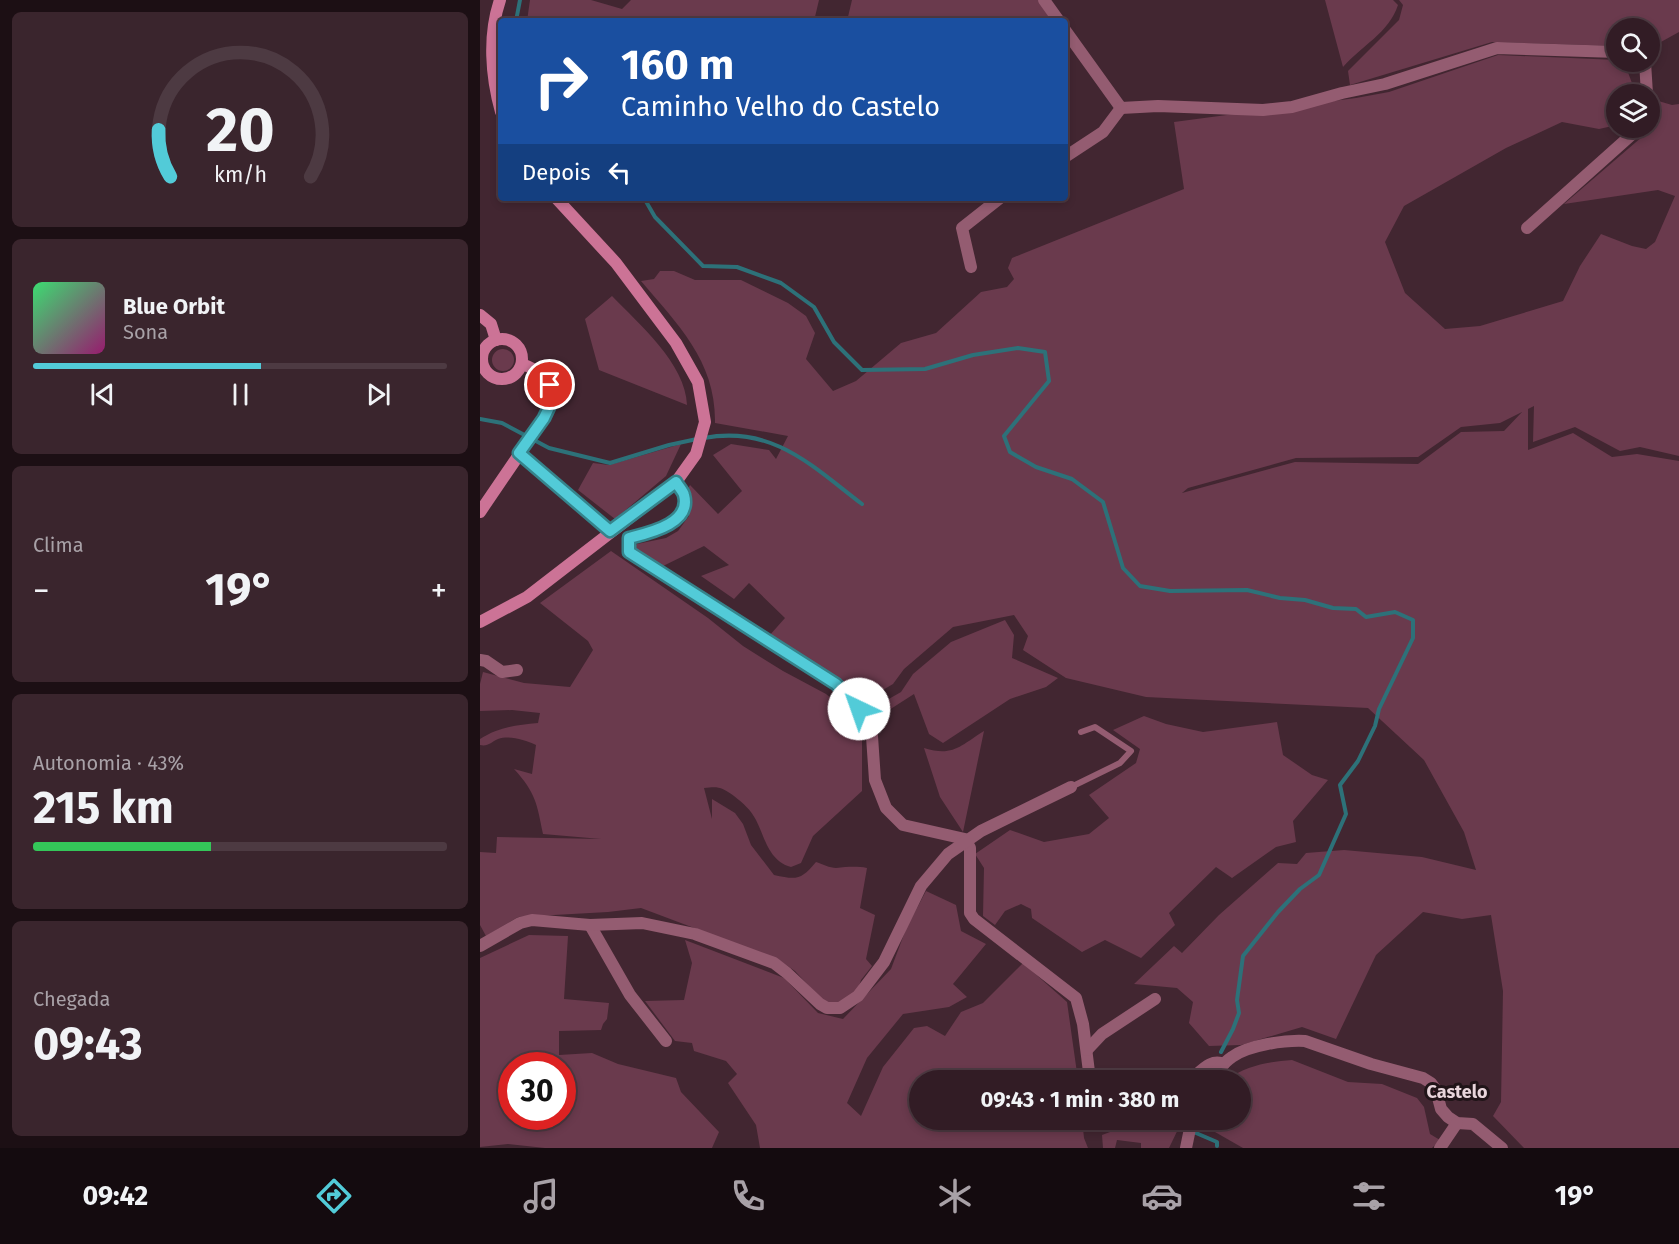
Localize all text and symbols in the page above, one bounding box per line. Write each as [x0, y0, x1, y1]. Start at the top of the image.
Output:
map controls [1606, 18, 1660, 138]
button: search [1606, 18, 1660, 72]
text: 160 m [621, 40, 734, 90]
icon: right [522, 42, 600, 120]
button: layers [1606, 84, 1660, 138]
text: Caminho Velho do Castelo [621, 91, 940, 123]
text: 20 [206, 93, 274, 168]
icon: left [603, 156, 636, 189]
text: Depois [522, 159, 591, 186]
text: km/h [213, 162, 267, 188]
text: Blue Orbit [123, 293, 225, 320]
text: Sona [123, 320, 168, 344]
pin [524, 359, 575, 410]
icon: arrive [533, 368, 566, 401]
icon: previous [86, 378, 119, 411]
icon: pause [224, 378, 257, 411]
icon: next [362, 378, 395, 411]
text: Clima [33, 533, 84, 557]
text: 19° [205, 563, 275, 617]
text: − [33, 571, 50, 611]
text: + [431, 571, 447, 611]
position arrow [827, 677, 891, 741]
text: Autonomia · 43% [33, 751, 184, 775]
text: 215 km [33, 781, 174, 835]
text: Chegada [33, 987, 110, 1011]
text: 09:43 [33, 1017, 143, 1071]
speed limit sign: 30 [498, 1052, 576, 1130]
district label: Castelo [1427, 1081, 1487, 1103]
text: 09:43 · 1 min · 380 m [981, 1086, 1179, 1113]
icon: directions [313, 1175, 355, 1217]
icon: music [520, 1175, 562, 1217]
icon: phone [727, 1175, 769, 1217]
icon: climate [934, 1175, 976, 1217]
icon: car [1141, 1175, 1183, 1217]
icon: filters [1348, 1175, 1390, 1217]
text: 09:42 [82, 1180, 148, 1212]
text: 19° [1555, 1180, 1596, 1212]

